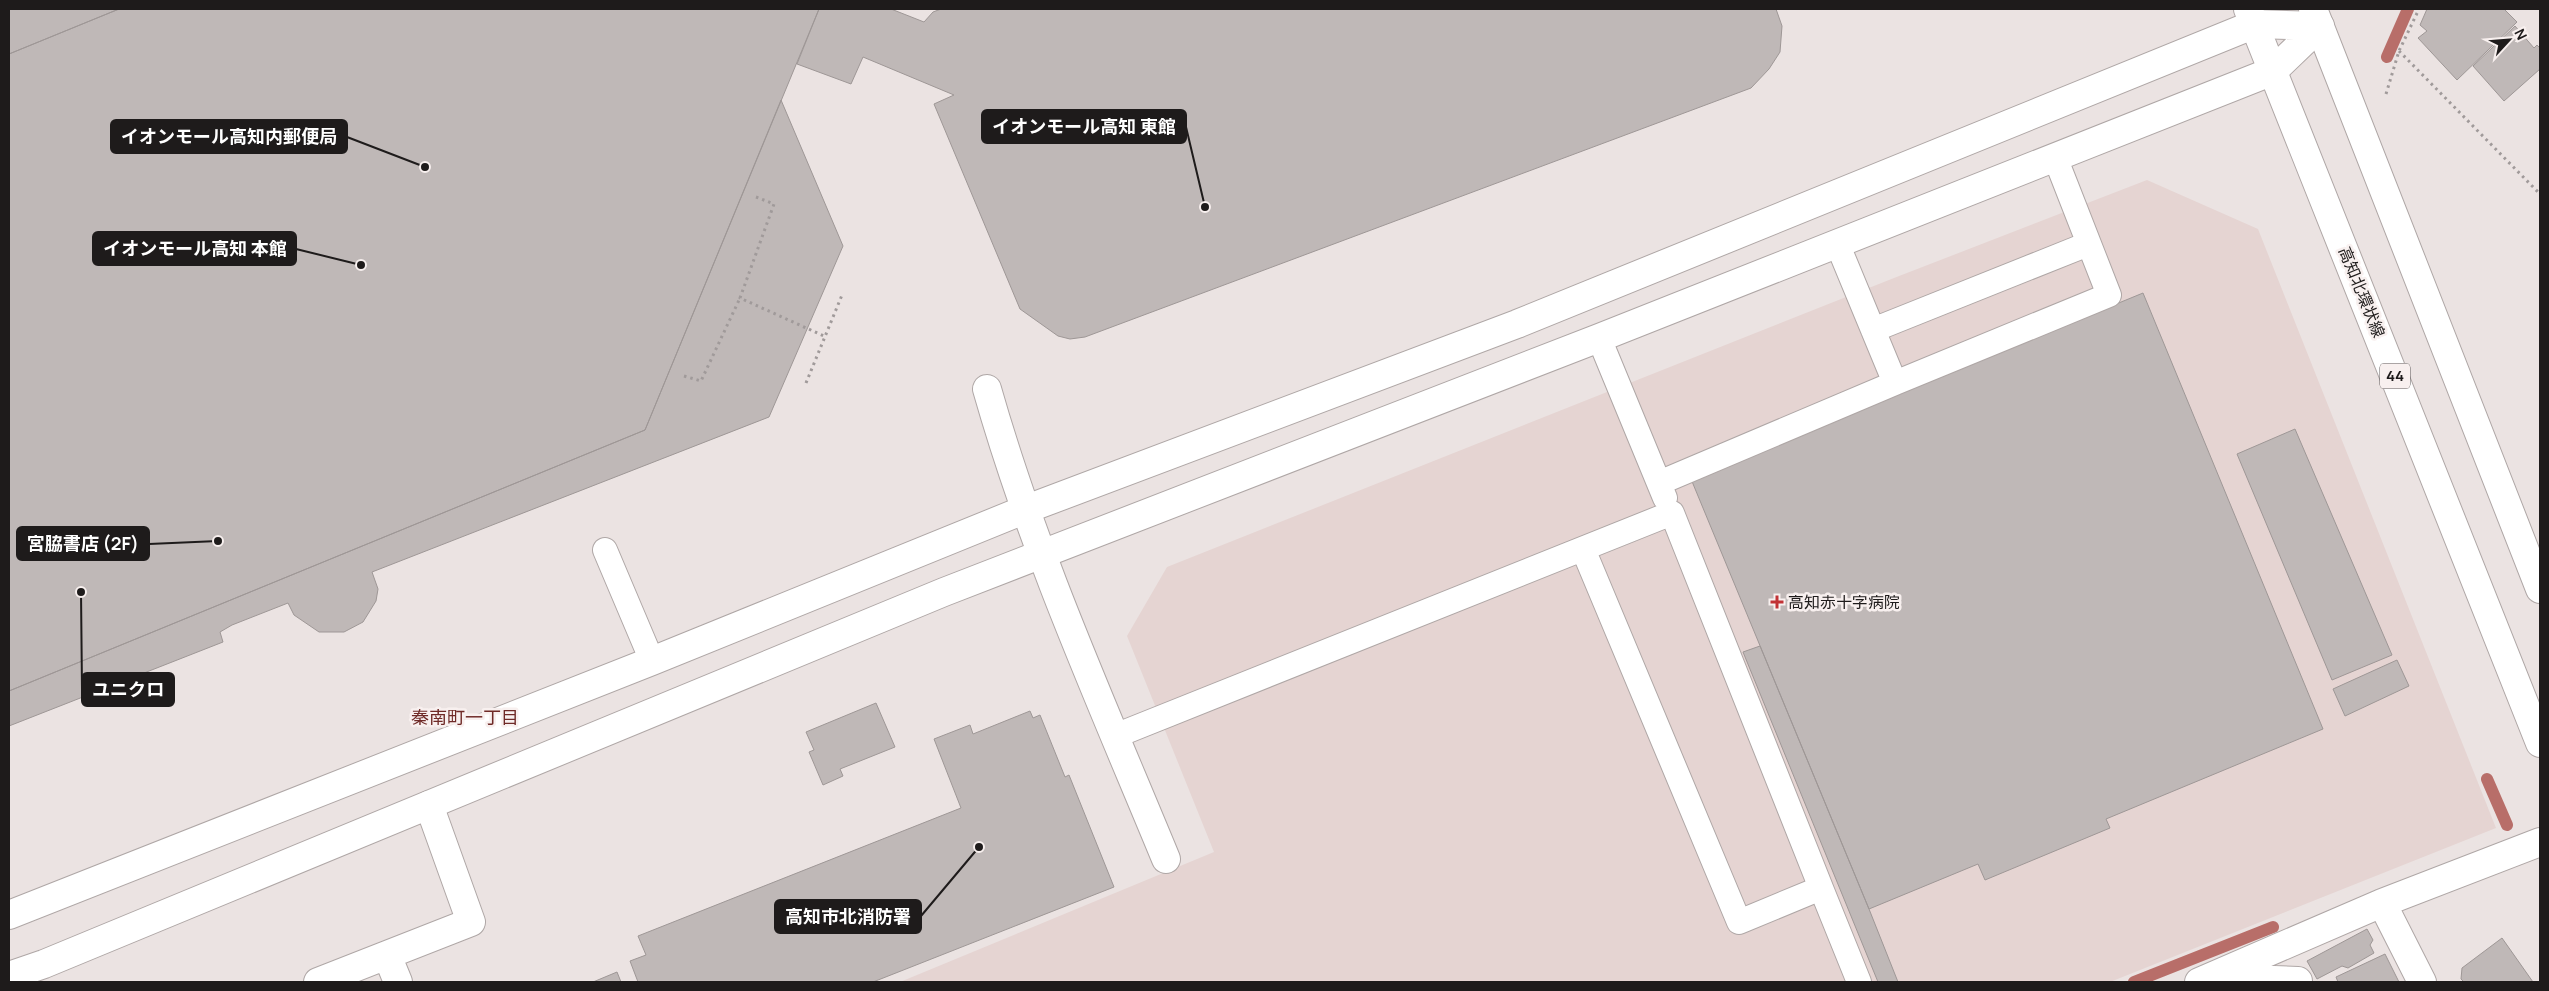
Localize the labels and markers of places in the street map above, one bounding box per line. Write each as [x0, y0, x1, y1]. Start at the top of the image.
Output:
callout: イオンモール高知 東館 [982, 110, 1186, 143]
callout: イオンモール高知内郵便局 [111, 120, 347, 153]
callout: イオンモール高知 本館 [93, 232, 296, 265]
callout: 宮脇書店 (2F) [17, 527, 149, 560]
place label: 高知赤十字病院 [1788, 591, 1900, 613]
marker: 高知赤十字病院 [1770, 595, 1784, 609]
callout: ユニクロ [82, 673, 174, 706]
callout: 高知市北消防署 [775, 900, 921, 933]

